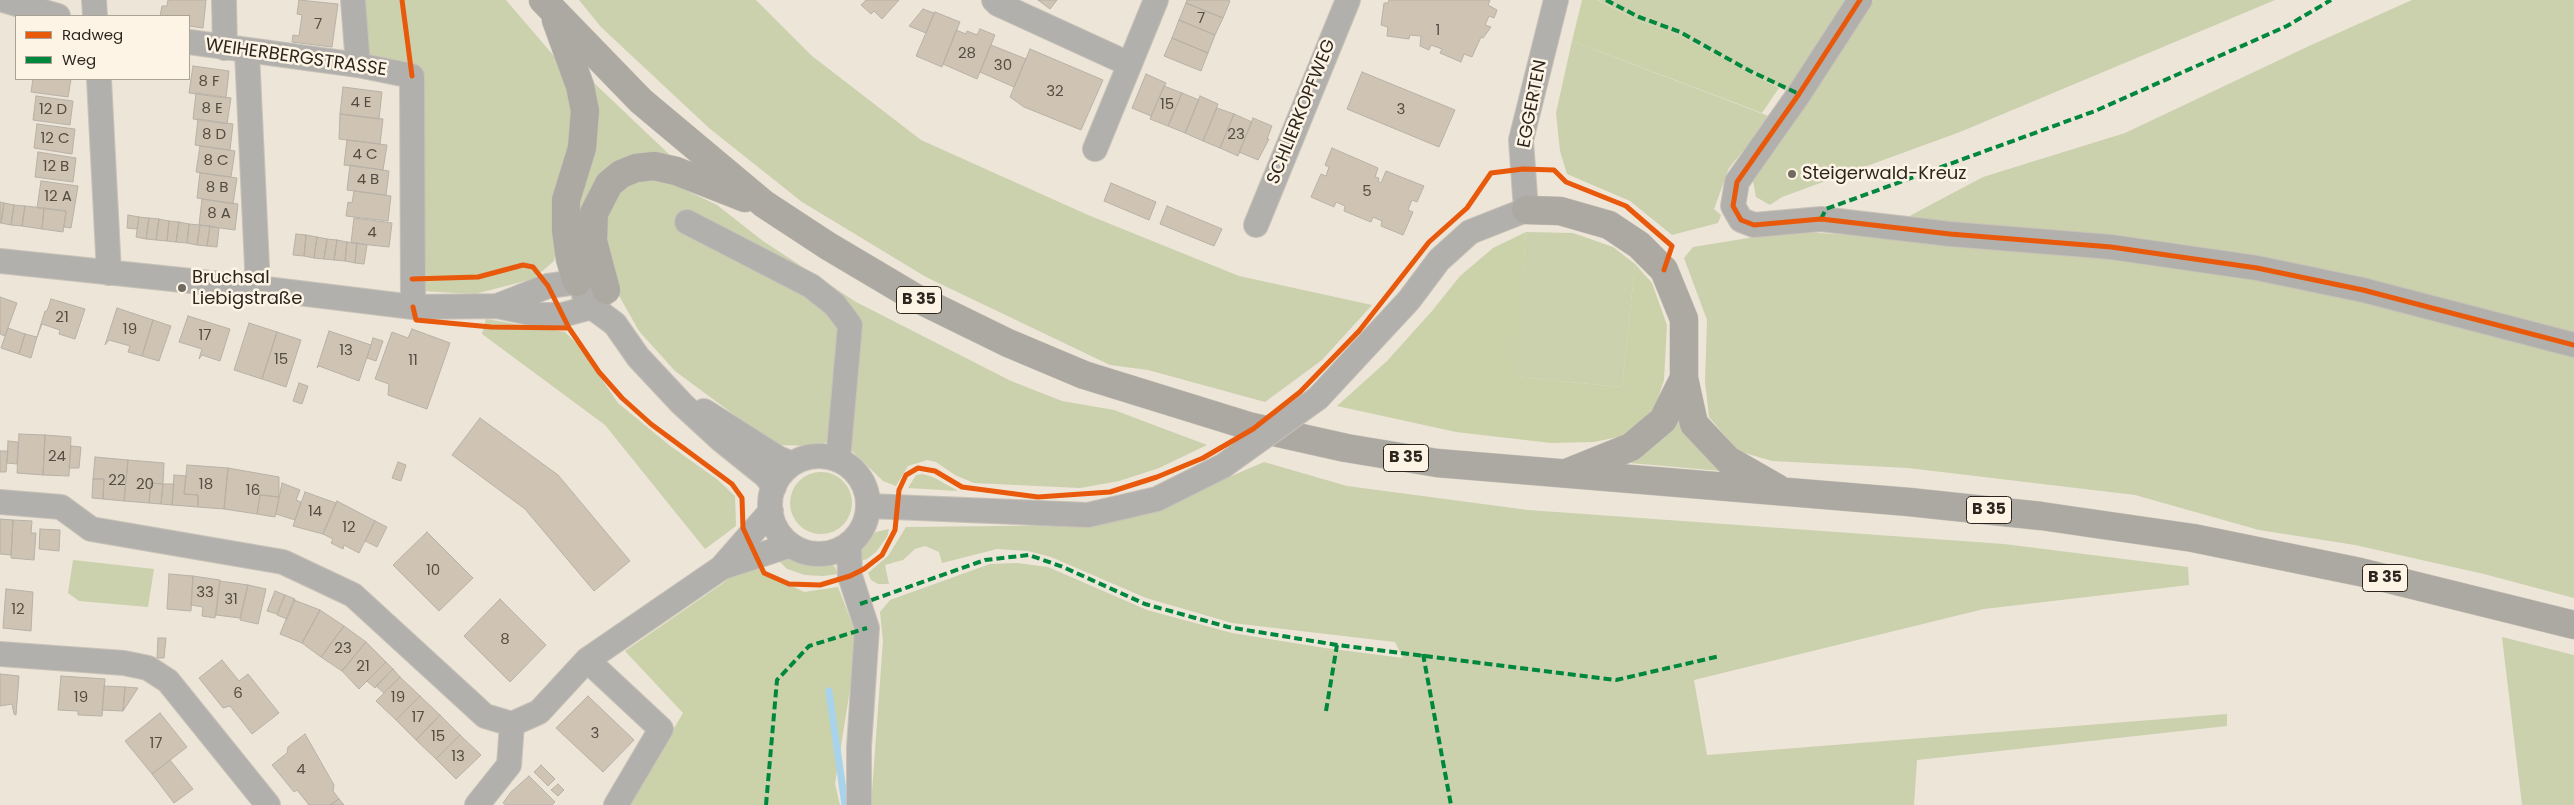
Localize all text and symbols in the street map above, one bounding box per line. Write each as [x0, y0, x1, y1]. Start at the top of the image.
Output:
house number: 7 [1197, 10, 1205, 28]
legend [15, 15, 190, 80]
house number: 7 [314, 16, 322, 34]
house number: 1 [1436, 22, 1440, 40]
text: Radweg [62, 24, 123, 45]
street label: WEIHERBERGSTRASSE [204, 35, 388, 81]
street label: SCHLIERKOPFWEG [1263, 36, 1341, 188]
house number: 28 [958, 45, 976, 63]
text: Weg [62, 49, 96, 70]
house number: 30 [994, 57, 1012, 75]
street label: EGGERTEN [1514, 58, 1552, 150]
house number: 8 F [198, 73, 220, 91]
house number: 32 [1046, 83, 1064, 101]
house number: 4 E [350, 94, 372, 112]
house number: 15 [1160, 96, 1174, 114]
house number: 8 E [201, 100, 223, 118]
house number: 12 D [39, 101, 67, 119]
house number: 3 [1397, 101, 1405, 119]
house number: 8 D [202, 126, 226, 144]
house number: 23 [1227, 126, 1245, 144]
house number: 12 C [40, 130, 70, 148]
house number: 4 C [352, 146, 378, 164]
house number: 8 C [203, 152, 229, 170]
house number: 12 B [43, 158, 69, 176]
place label: Steigerwald-Kreuz [1802, 163, 1967, 185]
marker: Steigerwald-Kreuz [1786, 168, 1798, 180]
house number: 4 B [357, 171, 379, 189]
house number: 8 B [206, 179, 228, 197]
house number: 5 [1362, 183, 1372, 201]
house number: 12 A [44, 188, 72, 206]
house number: 8 A [207, 205, 231, 223]
house number: 4 [367, 224, 377, 242]
place label: Bruchsal Liebigstraße [192, 267, 302, 310]
marker: Bruchsal Liebigstraße [176, 282, 188, 294]
road number: B 35 [896, 286, 942, 314]
house number: 21 [55, 309, 69, 327]
house number: 19 [123, 321, 137, 339]
house number: 17 [199, 327, 211, 345]
house number: 13 [339, 342, 353, 360]
house number: 15 [274, 351, 288, 369]
house number: 11 [408, 352, 418, 370]
road number: B 35 [1384, 444, 1428, 472]
house number: 24 [48, 448, 66, 466]
house number: 22 [108, 472, 126, 490]
house number: 20 [136, 476, 154, 494]
house number: 18 [199, 476, 213, 494]
house number: 16 [246, 482, 260, 500]
road number: B 35 [1966, 496, 2012, 524]
house number: 14 [308, 503, 322, 521]
house number: 12 [342, 519, 356, 537]
house number: 10 [426, 562, 440, 580]
road number: B 35 [2362, 564, 2408, 592]
house number: 33 [196, 584, 214, 602]
house number: 31 [224, 591, 238, 609]
house number: 12 [11, 601, 25, 619]
house number: 8 [500, 631, 510, 649]
house number: 23 [334, 640, 352, 658]
house number: 21 [356, 658, 370, 676]
house number: 6 [233, 685, 243, 703]
house number: 19 [74, 689, 88, 707]
house number: 19 [391, 689, 405, 707]
house number: 17 [412, 709, 424, 727]
house number: 3 [591, 725, 599, 743]
house number: 15 [431, 728, 445, 746]
house number: 17 [150, 735, 162, 753]
house number: 13 [451, 748, 465, 766]
house number: 4 [296, 761, 306, 779]

